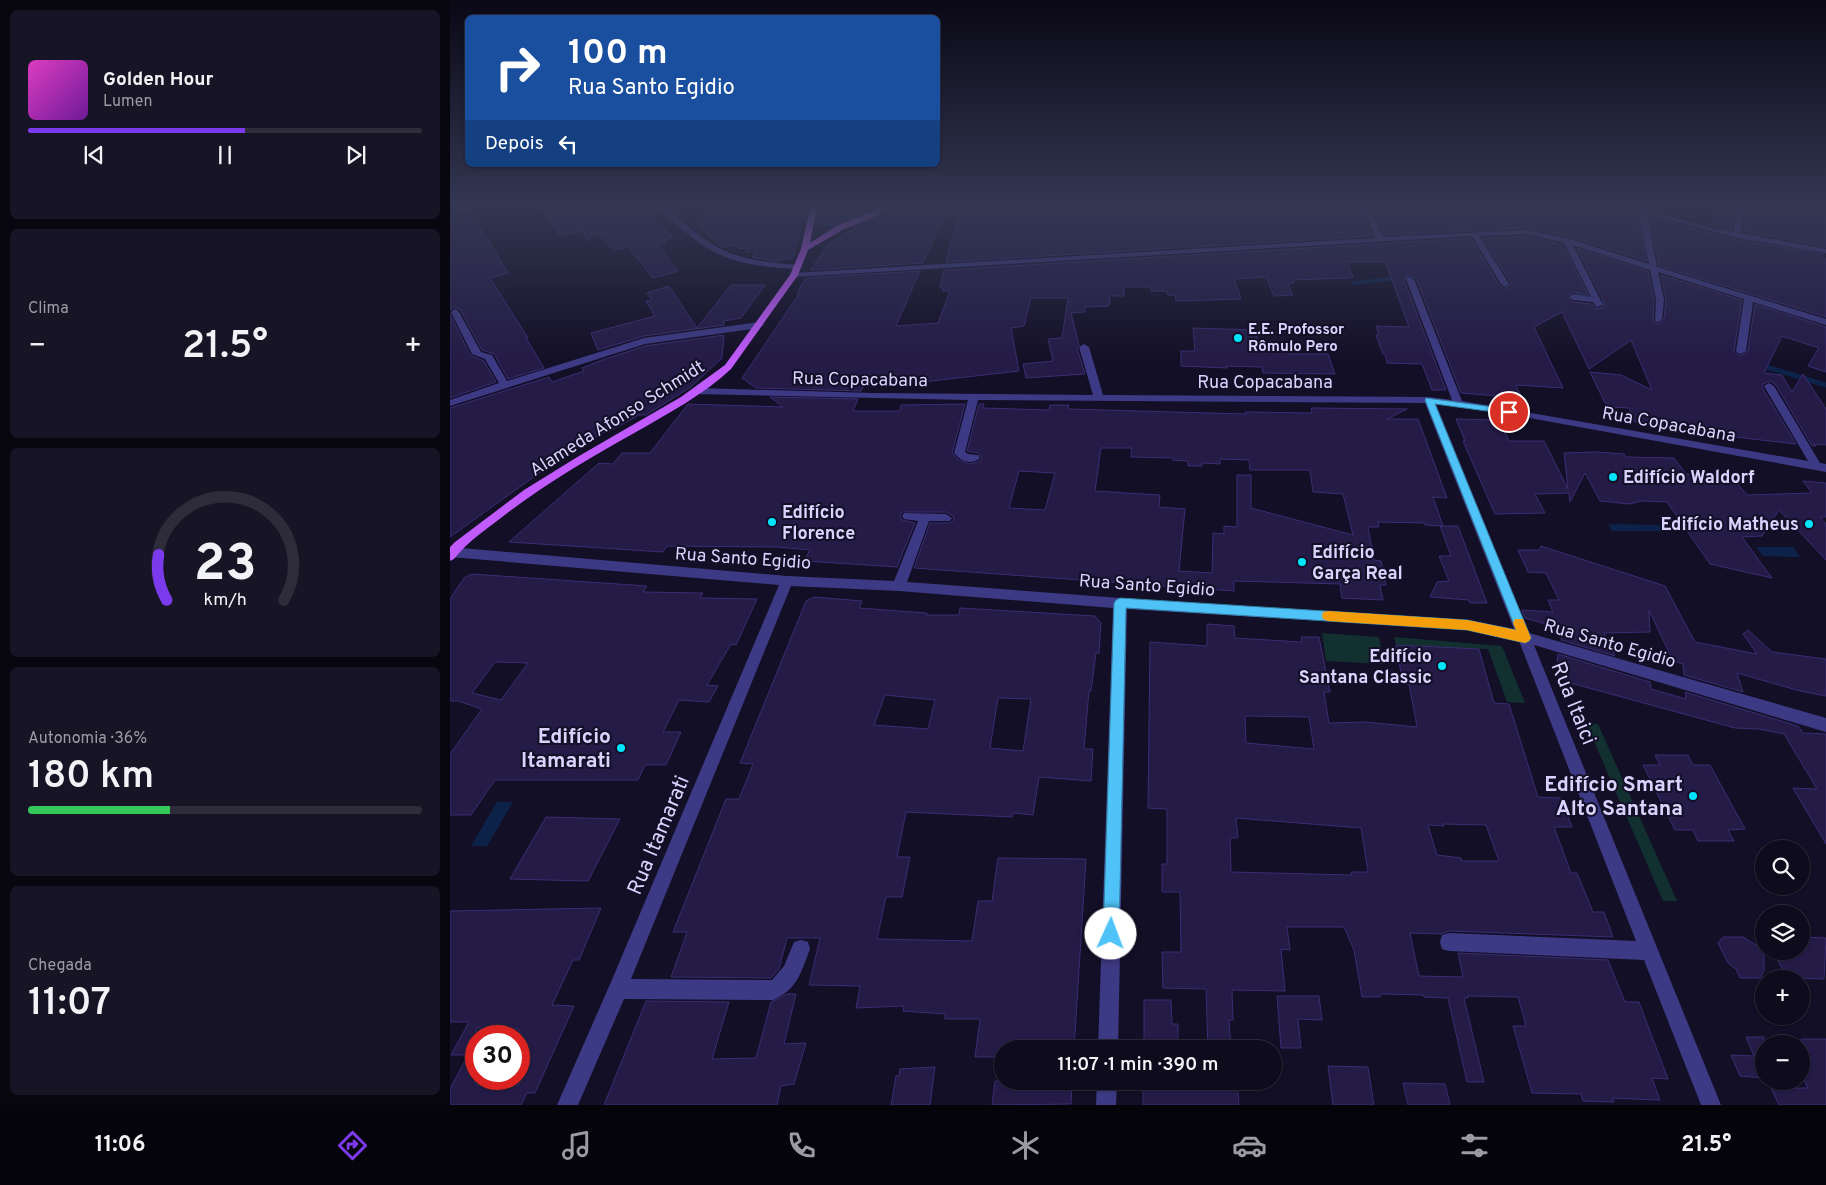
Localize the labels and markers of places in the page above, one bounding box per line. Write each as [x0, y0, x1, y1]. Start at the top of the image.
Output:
place label: E.E. Profossor Rômulo Pero [1248, 321, 1345, 357]
marker: E.E. Profossor Rômulo Pero [1232, 332, 1244, 344]
pin [1488, 391, 1530, 433]
place label: Edifício Waldorf [1623, 467, 1755, 490]
marker: Edifício Waldorf [1607, 471, 1619, 483]
place label: Edifício Florence [782, 502, 855, 546]
place label: Edifício Matheus [1660, 514, 1799, 537]
marker: Edifício Florence [766, 516, 778, 528]
marker: Edifício Matheus [1803, 518, 1815, 530]
place label: Edifício Garça Real [1312, 542, 1403, 586]
marker: Edifício Garça Real [1296, 556, 1308, 568]
place label: Edifício Santana Classic [1299, 646, 1432, 690]
marker: Edifício Santana Classic [1436, 660, 1448, 672]
place label: Edifício Itamarati [521, 724, 611, 775]
marker: Edifício Itamarati [615, 742, 627, 754]
place label: Edifício Smart Alto Santana [1544, 772, 1683, 823]
marker: Edifício Smart Alto Santana [1687, 790, 1699, 802]

